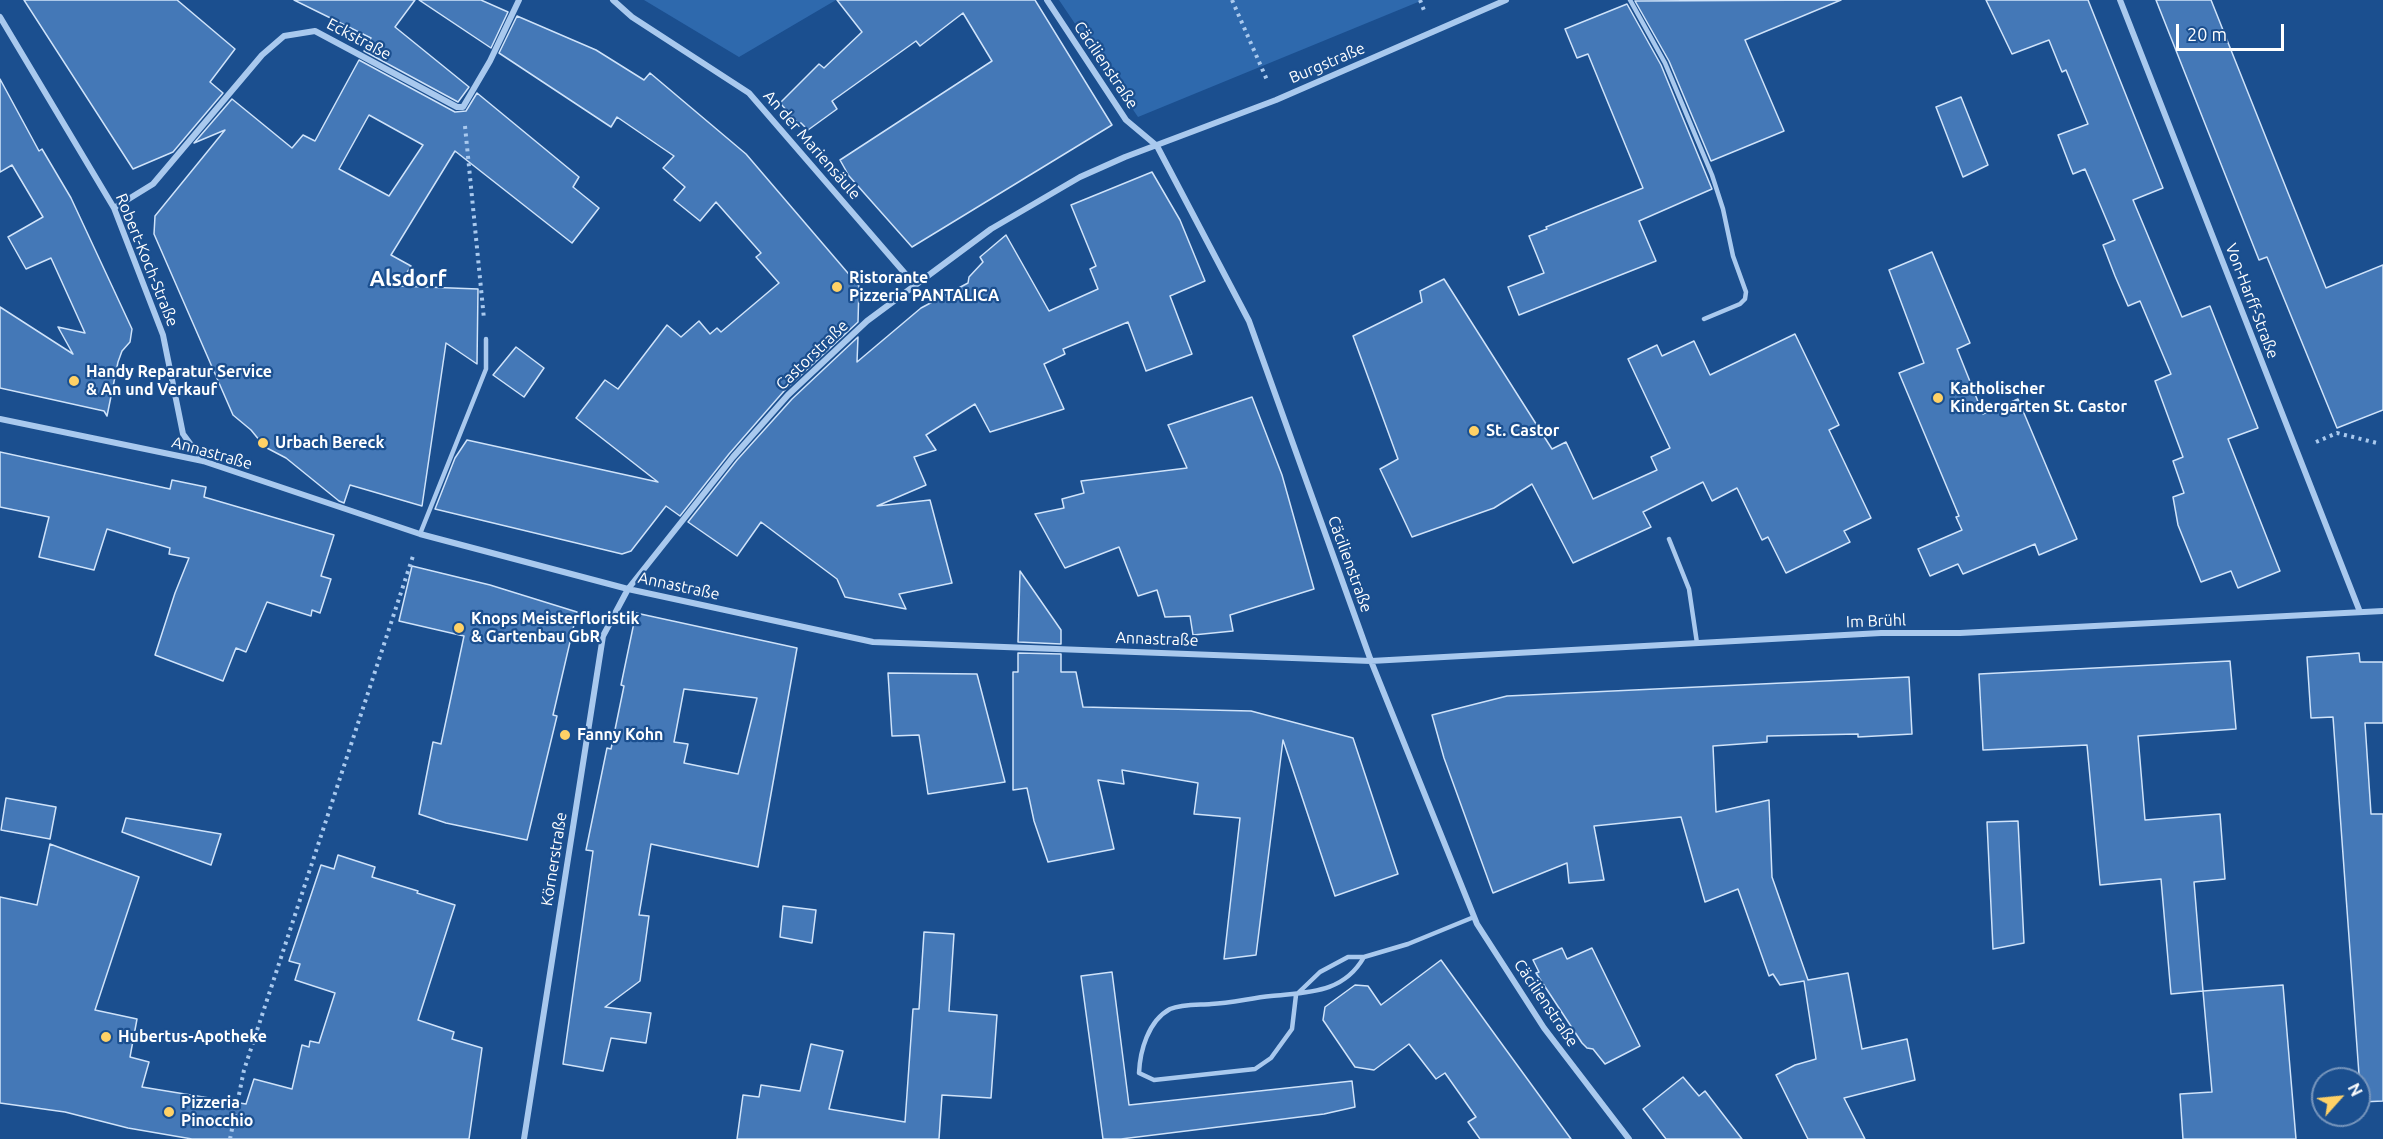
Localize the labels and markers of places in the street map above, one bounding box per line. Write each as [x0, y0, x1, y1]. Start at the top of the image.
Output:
place label: Ristorante Pizzeria PANTALICA [849, 268, 999, 306]
marker: Ristorante Pizzeria PANTALICA [830, 280, 844, 294]
place label: Handy Reparatur Service & An und Verkauf [86, 362, 272, 400]
marker: Handy Reparatur Service & An und Verkauf [67, 374, 81, 388]
place label: Katholischer Kindergarten St. Castor [1950, 379, 2127, 417]
marker: Katholischer Kindergarten St. Castor [1931, 391, 1945, 405]
place label: St. Castor [1486, 421, 1559, 441]
marker: St. Castor [1467, 424, 1481, 438]
place label: Urbach Bereck [275, 433, 384, 453]
marker: Urbach Bereck [256, 436, 270, 450]
place label: Knops Meisterfloristik & Gartenbau GbR [471, 609, 639, 647]
marker: Knops Meisterfloristik & Gartenbau GbR [452, 621, 466, 635]
place label: Fanny Kohn [577, 725, 663, 745]
marker: Fanny Kohn [558, 728, 572, 742]
place label: Hubertus-Apotheke [118, 1027, 267, 1047]
marker: Hubertus-Apotheke [99, 1030, 113, 1044]
place label: Pizzeria Pinocchio [181, 1093, 253, 1131]
marker: Pizzeria Pinocchio [162, 1105, 176, 1119]

